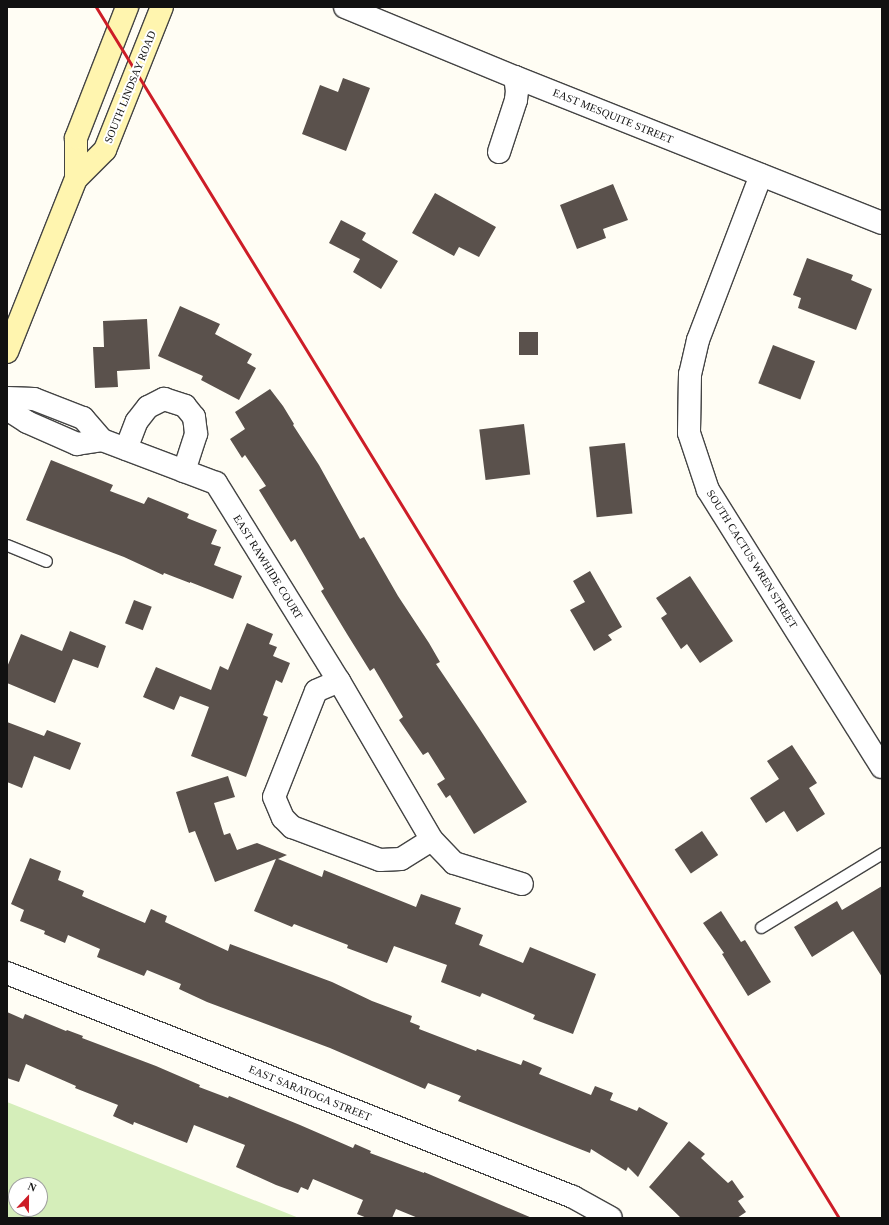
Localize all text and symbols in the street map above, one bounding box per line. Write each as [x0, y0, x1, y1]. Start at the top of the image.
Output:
street label: SOUTH LINDSAY ROAD [101, 29, 159, 145]
street label: EAST MESQUITE STREET [551, 86, 675, 146]
street label: SOUTH CACTUS WREN STREET [704, 487, 800, 631]
street label: EAST RAWHIDE COURT [230, 512, 306, 622]
street label: EAST SARATOGA STREET [246, 1062, 374, 1124]
north arrow [8, 1177, 48, 1217]
text: N [26, 1180, 38, 1194]

